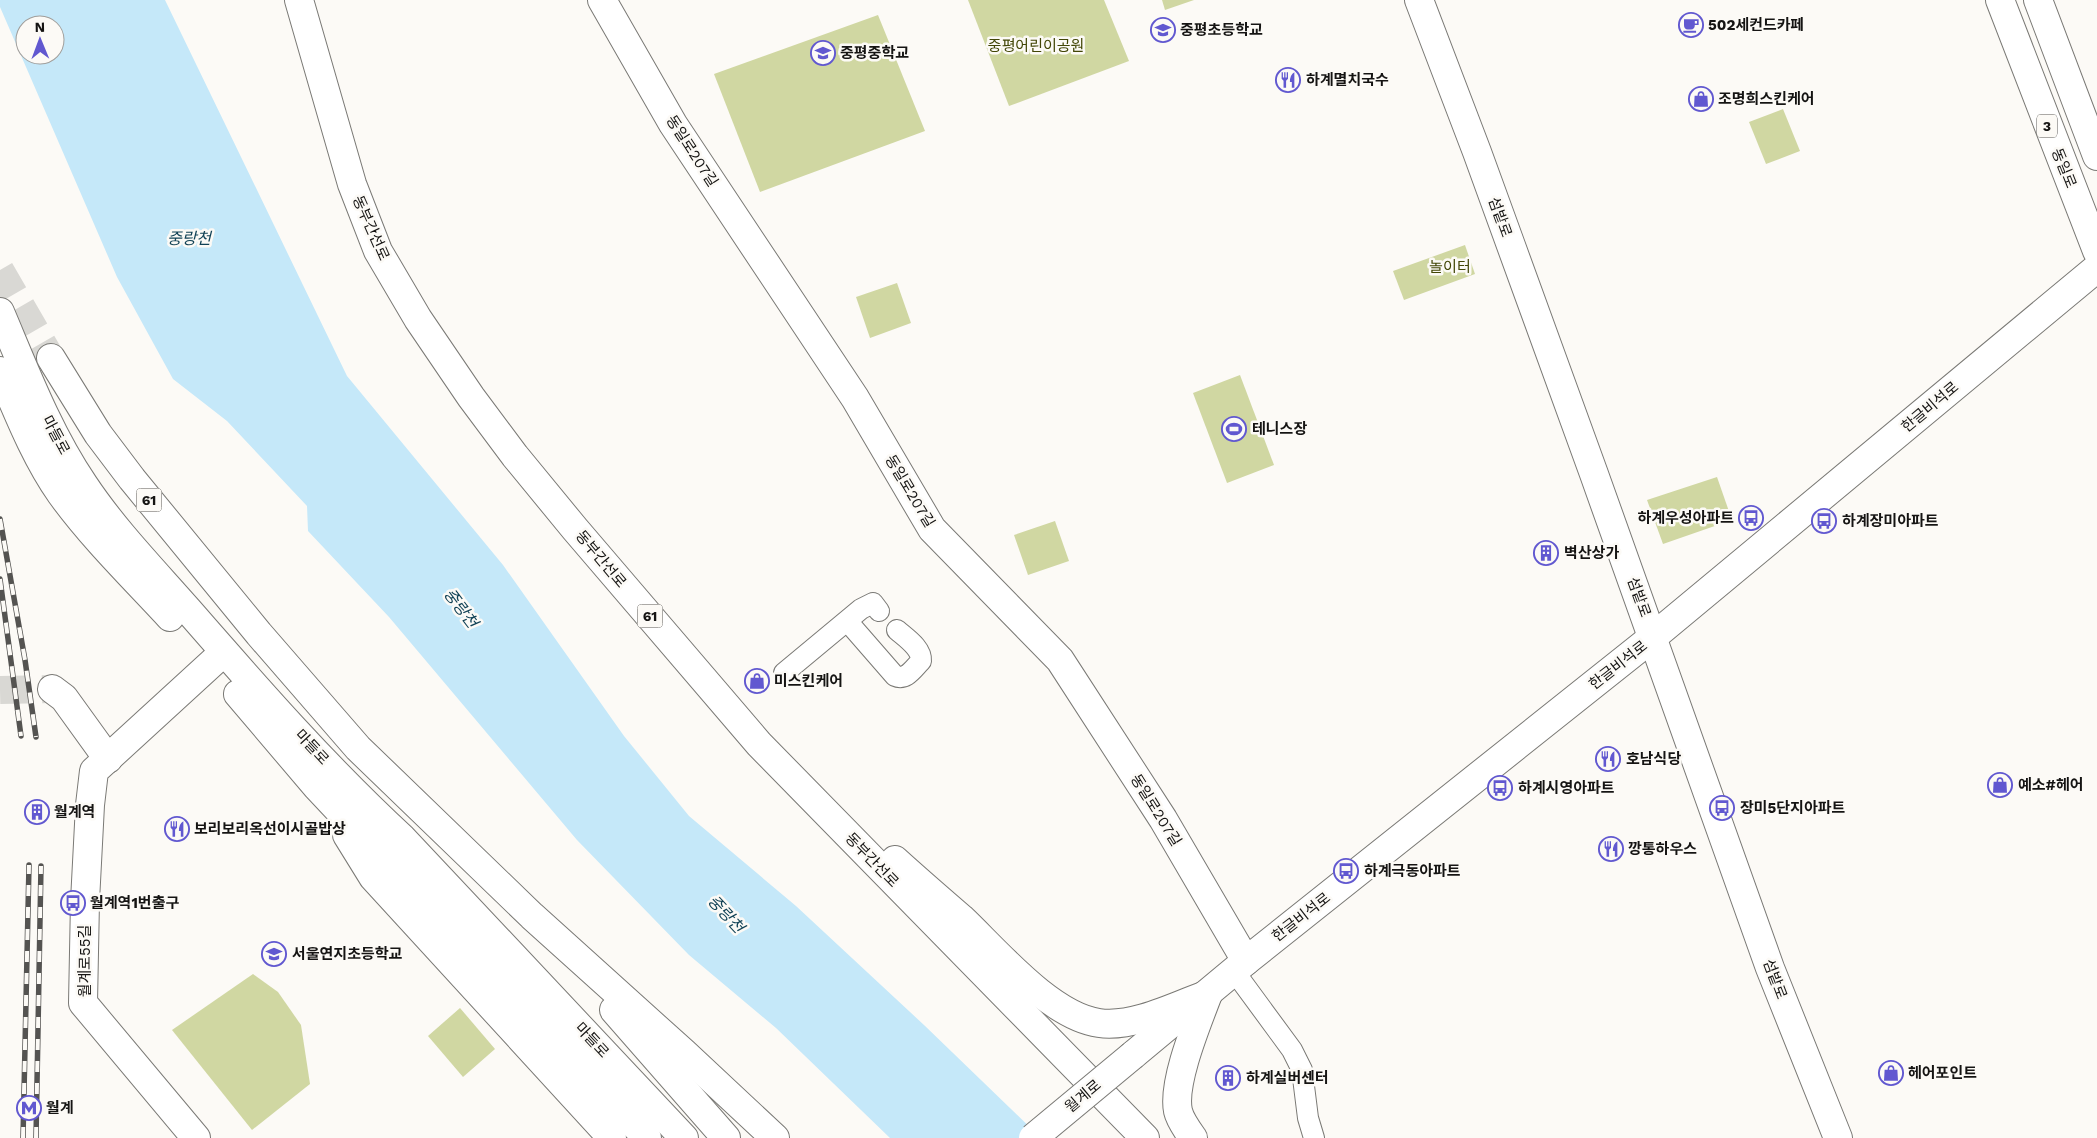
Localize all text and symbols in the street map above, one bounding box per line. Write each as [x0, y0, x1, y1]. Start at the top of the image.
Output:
cafe icon: 502세컨드카페 [1678, 12, 1704, 38]
north arrow [15, 15, 65, 65]
place label: 502세컨드카페 [1708, 16, 1804, 34]
school or university icon: 중평초등학교 [1150, 17, 1176, 43]
text: N [34, 19, 45, 35]
place label: 중평초등학교 [1180, 21, 1263, 39]
park label: 중평어린이공원 [988, 37, 1084, 55]
school or university icon: 중평중학교 [810, 40, 836, 66]
place label: 중평중학교 [840, 44, 909, 62]
restaurant icon: 하계멸치국수 [1275, 67, 1301, 93]
place label: 하계멸치국수 [1306, 71, 1389, 89]
shop icon: 조명희스킨케어 [1688, 86, 1714, 112]
place label: 조명희스킨케어 [1718, 90, 1815, 108]
street label: 동일로207길 [662, 112, 722, 190]
road number: 3 [2037, 114, 2057, 138]
street label: 동일로 [2048, 145, 2080, 191]
street label: 동부간선로 [349, 193, 393, 263]
street label: 섬밭로 [1484, 194, 1516, 240]
water label: 중랑천 [167, 229, 213, 248]
park label: 놀이터 [1429, 258, 1471, 276]
street label: 한글비석로 [1898, 378, 1962, 436]
street label: 마들로 [38, 412, 74, 458]
sports icon: 테니스장 [1221, 416, 1247, 442]
place label: 테니스장 [1252, 420, 1307, 438]
street label: 동일로207길 [881, 451, 939, 531]
road number: 61 [136, 488, 162, 512]
bus stop icon: 하계우성아파트 [1738, 505, 1764, 531]
bus stop icon: 하계장미아파트 [1811, 508, 1837, 534]
place label: 하계우성아파트 [1637, 509, 1734, 527]
place label: 하계장미아파트 [1842, 512, 1939, 530]
street label: 동부간선로 [572, 527, 630, 591]
building icon: 벽산상가 [1533, 540, 1559, 566]
place label: 벽산상가 [1564, 544, 1619, 562]
street label: 섬밭로 [1623, 574, 1655, 620]
water label: 중랑천 [440, 585, 483, 633]
road number: 61 [638, 604, 662, 628]
street label: 한글비석로 [1585, 637, 1651, 693]
shop icon: 미스킨케어 [744, 668, 770, 694]
place label: 미스킨케어 [774, 672, 843, 690]
street label: 마들로 [291, 726, 333, 768]
restaurant icon: 호남식당 [1595, 746, 1621, 772]
place label: 호남식당 [1626, 750, 1681, 768]
street label: 동일로207길 [1127, 771, 1185, 849]
shop icon: 예소#헤어 [1987, 772, 2013, 798]
bus stop icon: 하계시영아파트 [1487, 775, 1513, 801]
place label: 예소#헤어 [2018, 776, 2084, 794]
place label: 하계시영아파트 [1518, 779, 1615, 797]
bus stop icon: 장미5단지아파트 [1709, 795, 1735, 821]
building icon: 월계역 [24, 799, 50, 825]
place label: 장미5단지아파트 [1740, 799, 1846, 817]
place label: 월계역 [54, 803, 95, 821]
restaurant icon: 보리보리옥선이시골밥상 [164, 816, 190, 842]
place label: 보리보리옥선이시골밥상 [194, 820, 346, 838]
street label: 동부간선로 [842, 829, 902, 891]
restaurant icon: 깡통하우스 [1598, 836, 1624, 862]
place label: 깡통하우스 [1628, 840, 1697, 858]
bus stop icon: 하계극동아파트 [1333, 858, 1359, 884]
place label: 하계극동아파트 [1364, 862, 1461, 880]
street label: 한글비석로 [1268, 889, 1334, 945]
bus stop icon: 월계역1번출구 [60, 890, 86, 916]
water label: 중랑천 [704, 891, 750, 938]
place label: 월계역1번출구 [90, 894, 179, 912]
street label: 월계로55길 [76, 925, 94, 997]
school or university icon: 서울연지초등학교 [261, 941, 287, 967]
place label: 서울연지초등학교 [292, 945, 403, 963]
street label: 섬밭로 [1759, 956, 1791, 1002]
street label: 마들로 [571, 1019, 613, 1061]
shop icon: 헤어포인트 [1878, 1060, 1904, 1086]
place label: 헤어포인트 [1908, 1064, 1977, 1082]
building icon: 하계실버센터 [1215, 1065, 1241, 1091]
place label: 하계실버센터 [1246, 1069, 1329, 1087]
street label: 월계로 [1061, 1076, 1105, 1116]
metro station icon: 월계 [16, 1095, 42, 1121]
place label: 월계 [46, 1099, 74, 1117]

